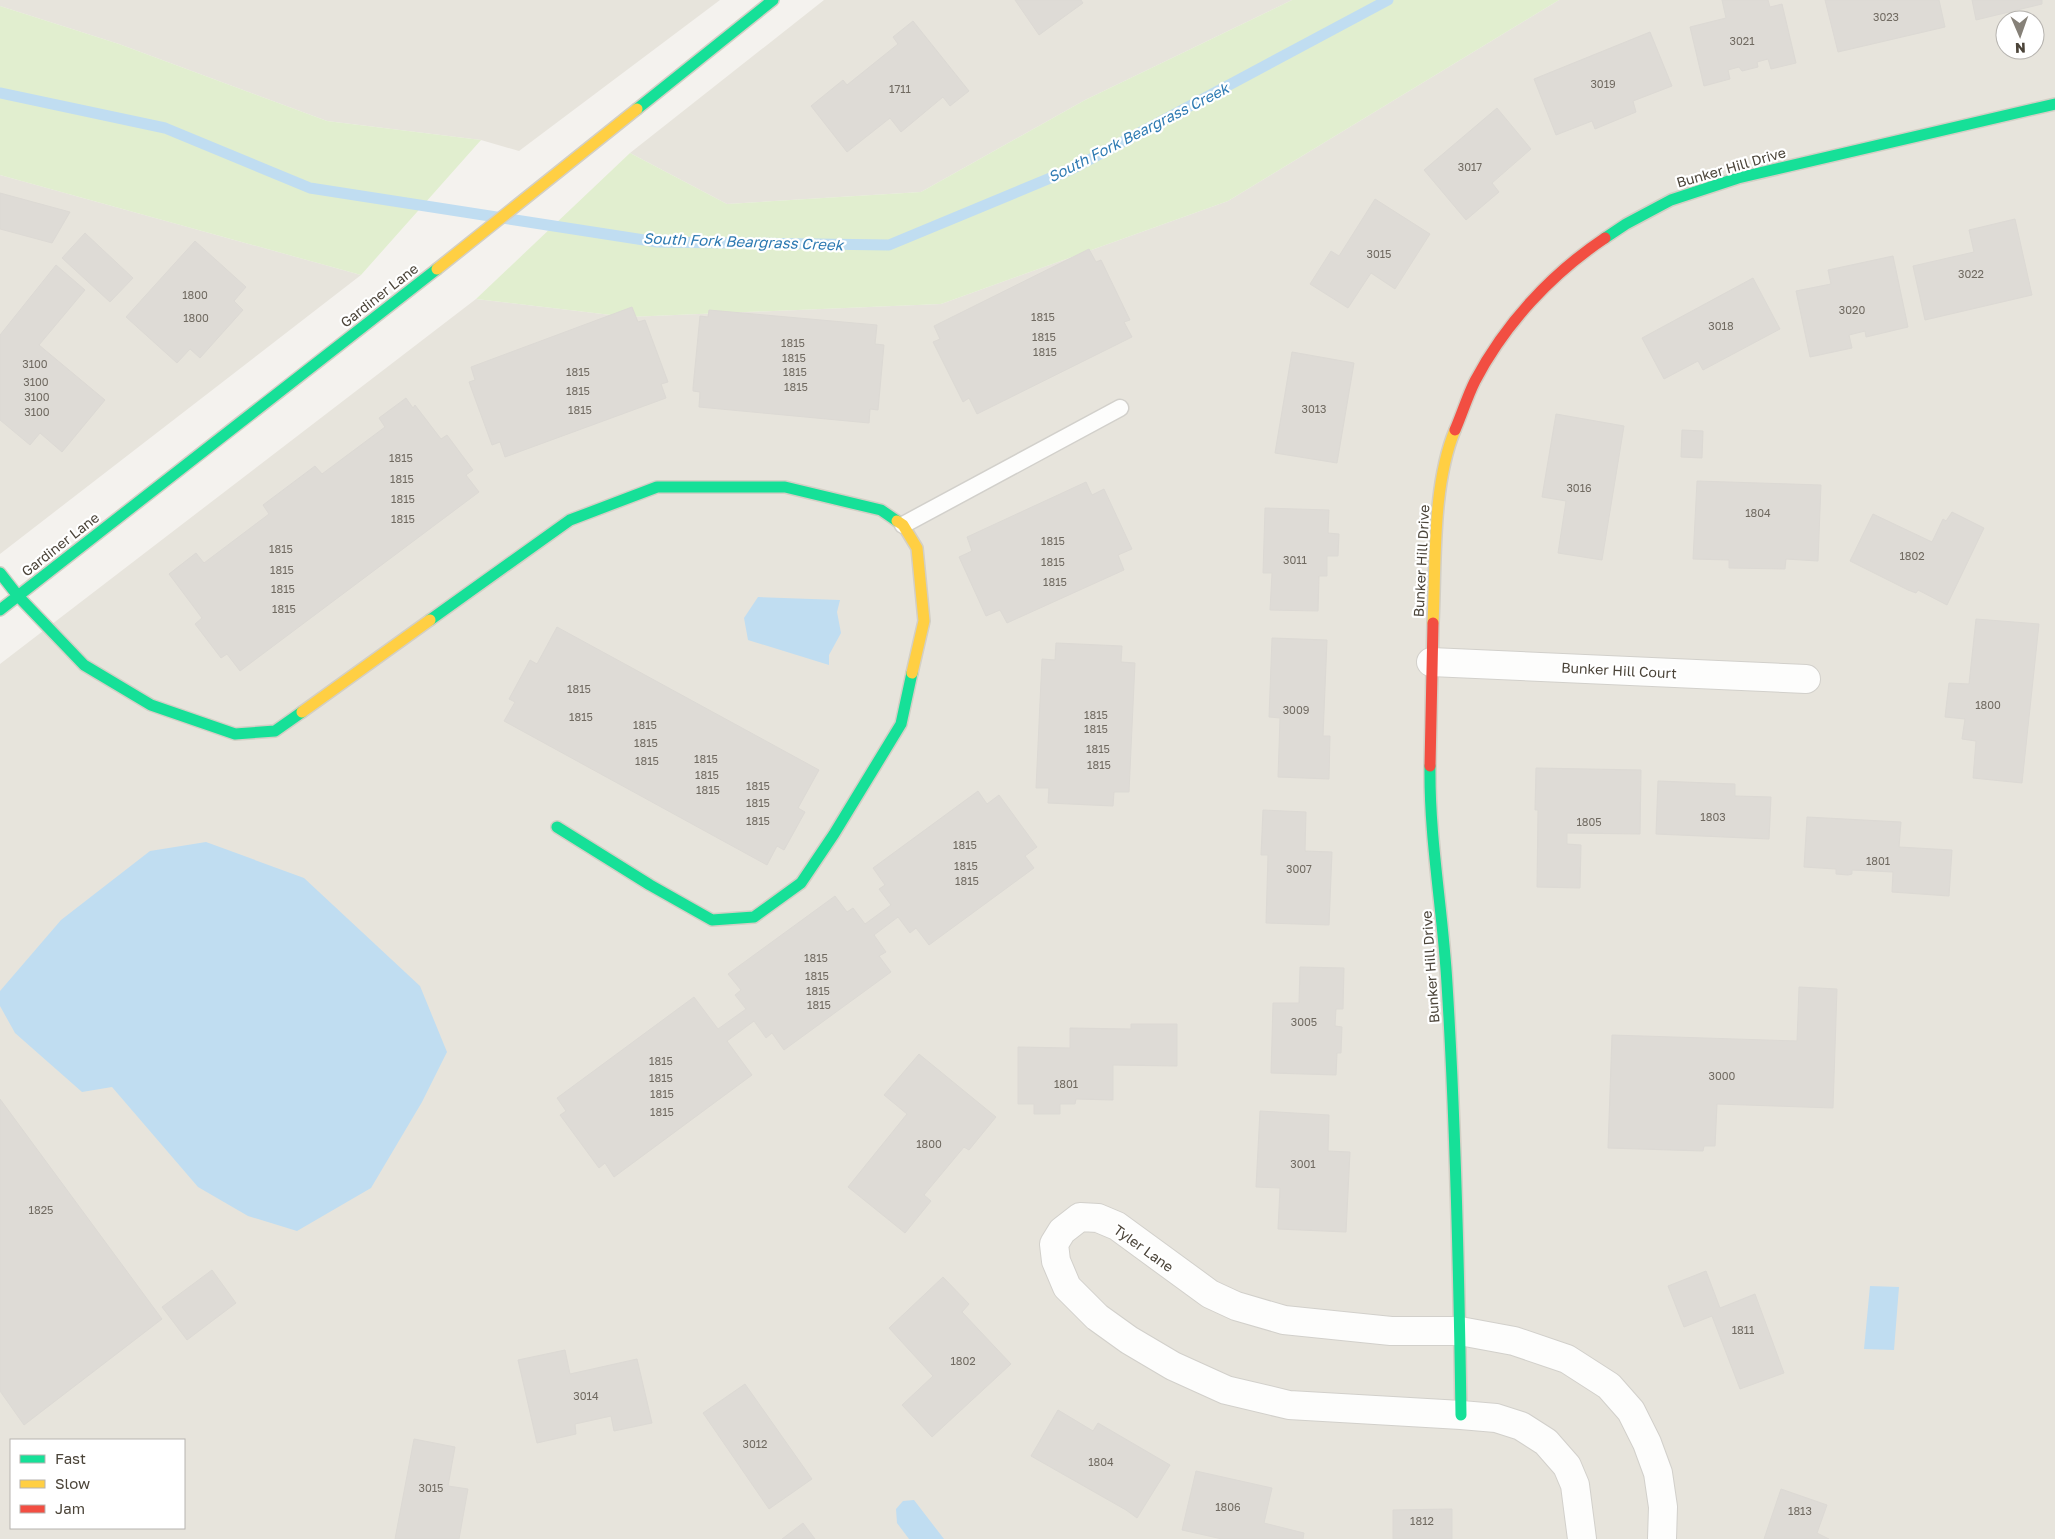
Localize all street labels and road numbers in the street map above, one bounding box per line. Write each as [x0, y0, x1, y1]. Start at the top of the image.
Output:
street label: Bunker Hill Drive [1674, 143, 1788, 191]
street label: Gardiner Lane [337, 259, 421, 331]
street label: Bunker Hill Drive [1410, 504, 1432, 618]
street label: Gardiner Lane [18, 508, 102, 580]
street label: Bunker Hill Court [1561, 658, 1677, 682]
street label: Bunker Hill Drive [1418, 910, 1442, 1024]
street label: Tyler Lane [1111, 1221, 1177, 1275]

